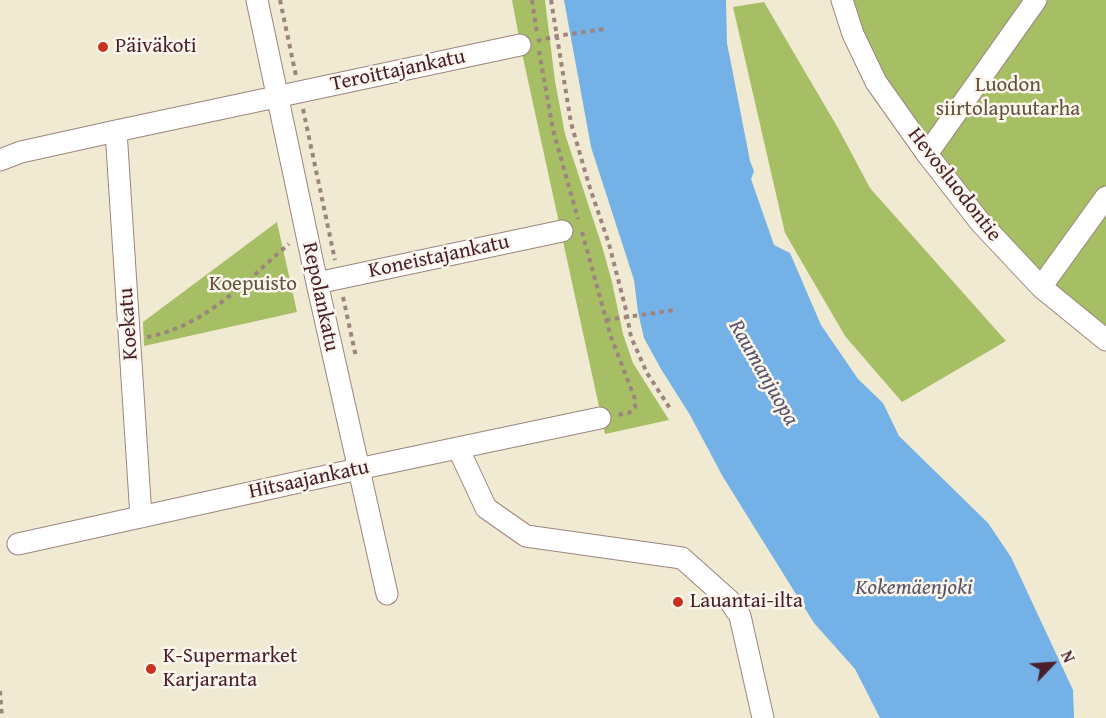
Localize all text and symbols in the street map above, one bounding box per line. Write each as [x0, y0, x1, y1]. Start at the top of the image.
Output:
place label: Päiväkoti [115, 34, 197, 60]
marker: Päiväkoti [96, 40, 110, 54]
street label: Teroittajankatu [328, 44, 468, 98]
park label: Luodon siirtolapuutarha [936, 73, 1080, 123]
street label: Hevosluodontie [902, 123, 1006, 247]
street label: Koneistajankatu [366, 230, 512, 284]
street label: Repolankatu [296, 240, 344, 354]
park label: Koepuisto [209, 272, 297, 298]
street label: Koekatu [114, 287, 144, 361]
water label: Raumanjuopa [722, 315, 804, 431]
street label: Hitsaajankatu [247, 455, 371, 505]
water label: Kokemäenjoki [855, 575, 973, 601]
place label: Lauantai-ilta [690, 589, 803, 615]
marker: Lauantai-ilta [671, 595, 685, 609]
north arrow [1022, 634, 1082, 694]
place label: K-Supermarket Karjaranta [163, 644, 297, 694]
text: N [1055, 646, 1081, 666]
marker: K-Supermarket Karjaranta [144, 662, 158, 676]

